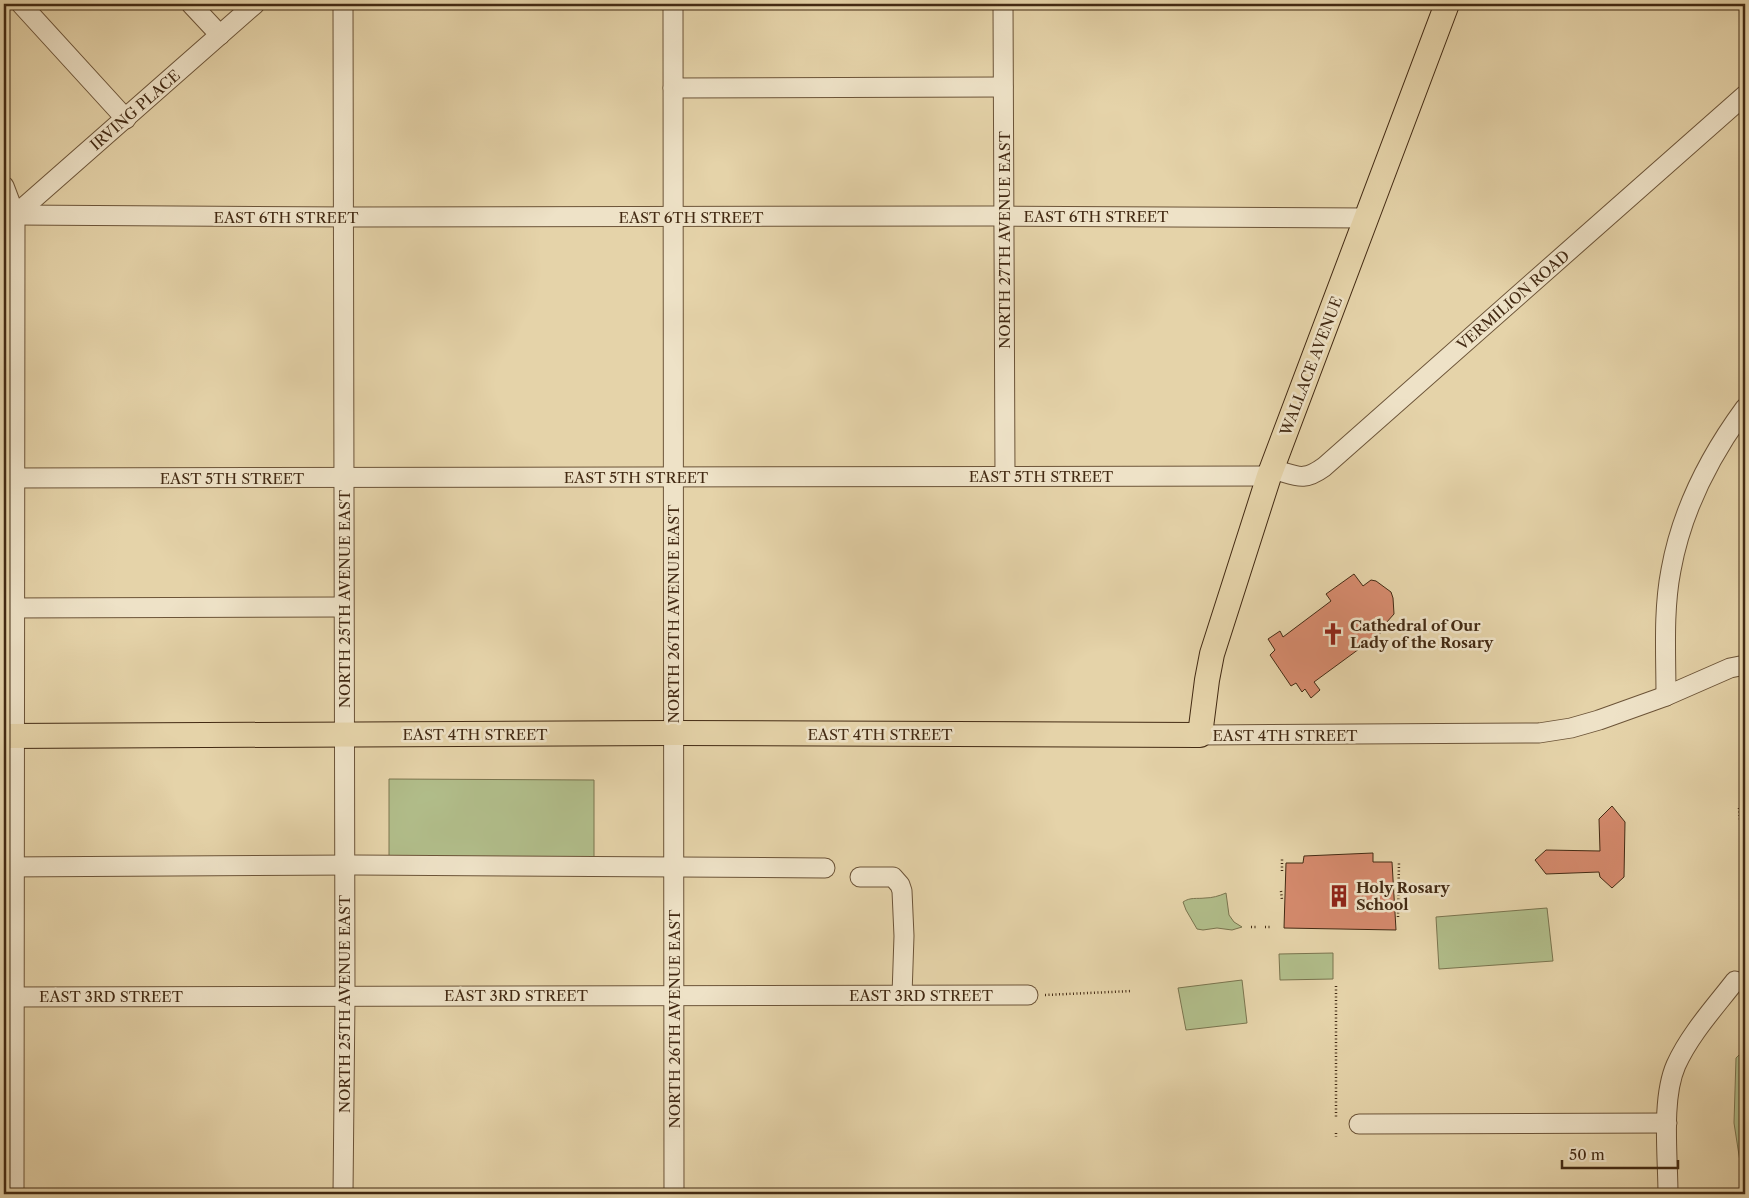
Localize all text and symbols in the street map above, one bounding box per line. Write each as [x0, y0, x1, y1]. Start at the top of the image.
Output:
street label: IRVING PLACE [86, 66, 184, 154]
street label: NORTH 27TH AVENUE EAST [995, 130, 1014, 349]
street label: EAST 6TH STREET [1024, 207, 1169, 226]
street label: EAST 6TH STREET [214, 208, 359, 227]
street label: EAST 6TH STREET [619, 208, 764, 227]
street label: VERMILION ROAD [1452, 246, 1573, 355]
street label: WALLACE AVENUE [1275, 294, 1346, 439]
street label: EAST 5TH STREET [969, 467, 1114, 486]
street label: EAST 5TH STREET [564, 468, 709, 487]
street label: EAST 5TH STREET [160, 469, 305, 488]
street label: NORTH 25TH AVENUE EAST [335, 489, 354, 708]
street label: NORTH 26TH AVENUE EAST [664, 504, 683, 723]
place label: Cathedral of Our Lady of the Rosary [1350, 616, 1494, 652]
church icon: Cathedral of Our Lady of the Rosary [1320, 621, 1346, 647]
street label: EAST 4TH STREET [402, 725, 548, 744]
street label: EAST 4TH STREET [807, 725, 953, 744]
street label: EAST 4TH STREET [1212, 726, 1358, 745]
place label: Holy Rosary School [1356, 878, 1451, 914]
building icon: Holy Rosary School [1326, 883, 1352, 909]
street label: NORTH 25TH AVENUE EAST [335, 894, 354, 1113]
street label: NORTH 26TH AVENUE EAST [665, 909, 684, 1128]
street label: EAST 3RD STREET [444, 986, 589, 1005]
street label: EAST 3RD STREET [849, 986, 994, 1005]
street label: EAST 3RD STREET [39, 987, 184, 1006]
scale bar [1562, 1138, 1678, 1170]
text: 50 m [1569, 1145, 1605, 1164]

